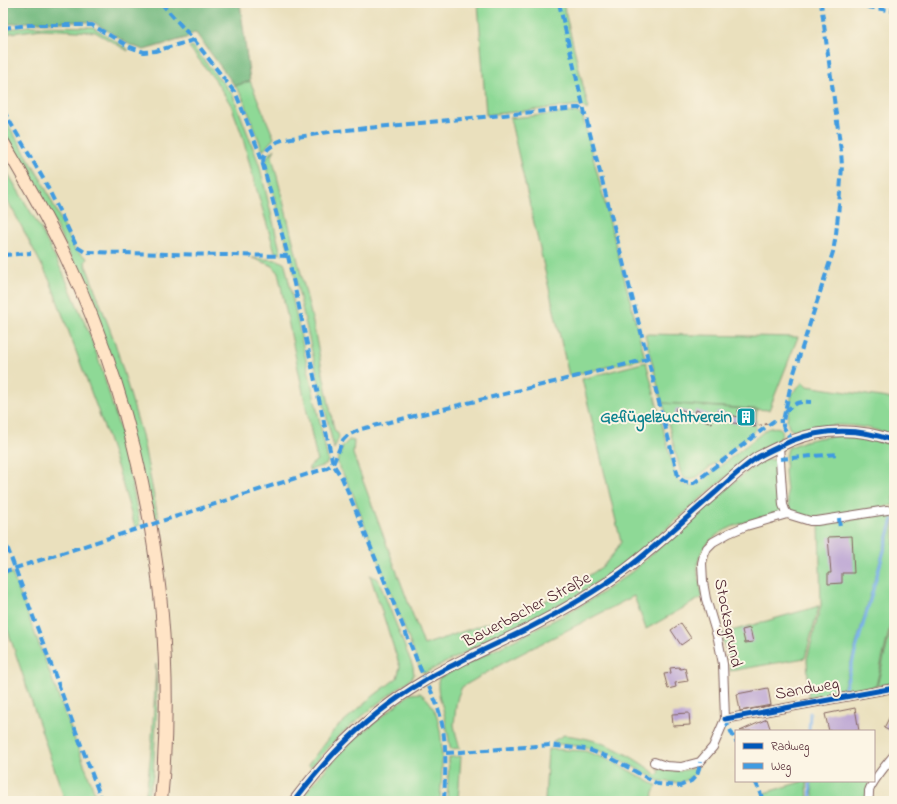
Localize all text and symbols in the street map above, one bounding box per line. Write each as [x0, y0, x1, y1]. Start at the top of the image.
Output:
place label: Geflügelzuchtverein [600, 405, 733, 432]
building icon: Geflügelzuchtverein [735, 406, 757, 428]
street label: Bauerbacher Straße [458, 566, 596, 655]
street label: Stocksgrund [705, 577, 749, 670]
street label: Sandweg [773, 671, 841, 709]
legend [735, 730, 875, 782]
text: Radweg [771, 738, 810, 757]
text: Weg [771, 758, 791, 777]

